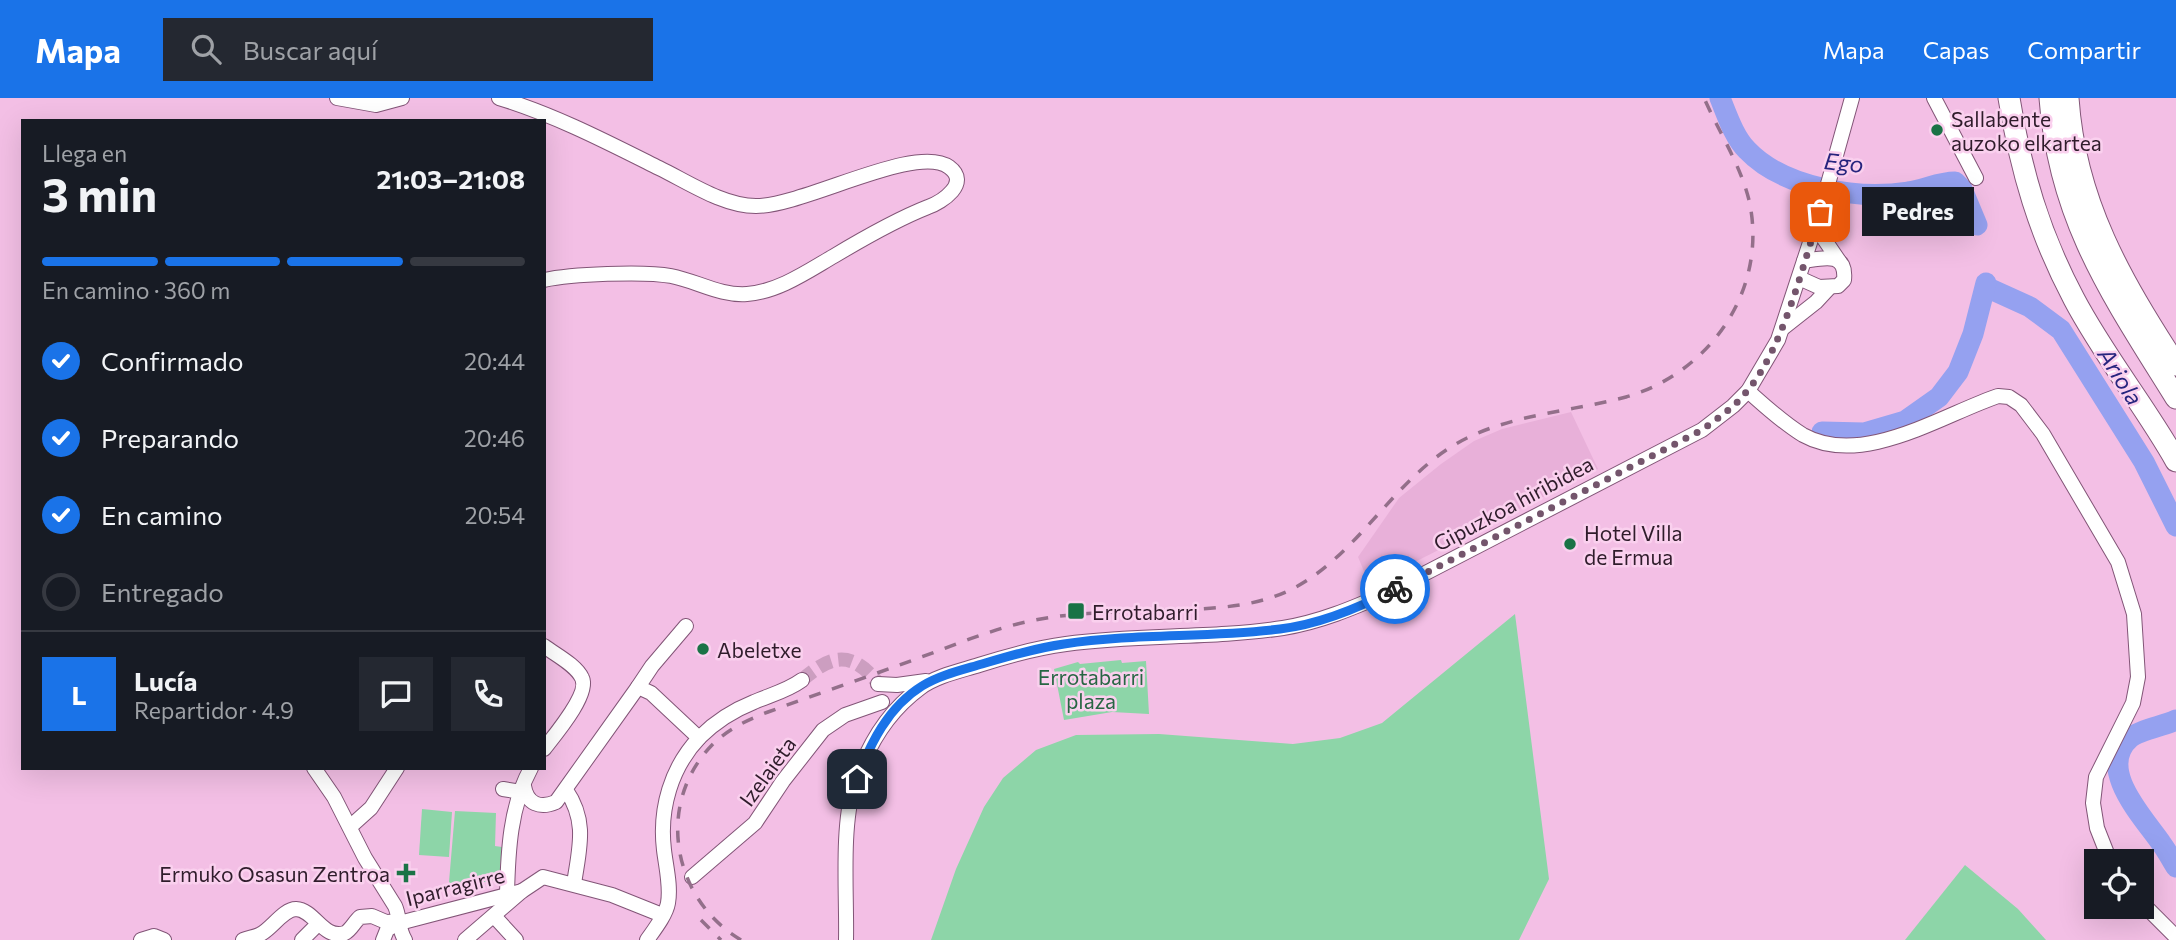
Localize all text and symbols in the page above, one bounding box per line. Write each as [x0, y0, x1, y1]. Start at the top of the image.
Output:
search box [163, 18, 653, 81]
text: Mapa [35, 29, 121, 70]
icon: search [187, 30, 225, 68]
text: Buscar aquí [243, 34, 378, 65]
text: Mapa [1823, 35, 1885, 64]
text: Capas [1923, 35, 1989, 64]
text: Compartir [2027, 35, 2141, 64]
place label: Sallabente auzoko elkartea [1951, 106, 2102, 155]
marker: Sallabente auzoko elkartea [1929, 122, 1945, 138]
text: Llega en [42, 139, 127, 167]
water label: Ego [1823, 146, 1865, 178]
text: 21:03–21:08 [377, 163, 525, 194]
text: 3 min [42, 165, 157, 221]
pin [1790, 182, 1850, 242]
callout: Pedres [1862, 188, 1974, 236]
icon: bag [1801, 193, 1839, 231]
text: Pedres [1882, 197, 1954, 225]
text: En camino · 360 m [42, 276, 230, 304]
water label: Ariola [2092, 341, 2149, 410]
icon: check [42, 342, 80, 380]
text: Confirmado [101, 345, 243, 376]
text: 20:44 [464, 347, 525, 375]
icon: check [42, 419, 80, 457]
text: Preparando [101, 422, 239, 453]
text: 20:46 [464, 424, 525, 452]
street label: Gipuzkoa hiribidea [1429, 450, 1597, 556]
icon: check [42, 496, 80, 534]
text: En camino [101, 499, 223, 530]
text: 20:54 [465, 501, 525, 529]
place label: Hotel Villa de Ermua [1584, 520, 1683, 569]
marker: Hotel Villa de Ermua [1562, 536, 1578, 552]
courier [1360, 554, 1430, 624]
icon: bike [1376, 570, 1414, 608]
text: Entregado [101, 576, 224, 607]
place label: Errotabarri [1092, 599, 1198, 624]
marker: Errotabarri [1066, 601, 1086, 621]
place label: Abeletxe [717, 637, 802, 662]
marker: Abeletxe [695, 641, 711, 657]
button: chat [359, 657, 433, 731]
button: phone [451, 657, 525, 731]
park label: Errotabarri plaza [1038, 664, 1144, 713]
text: Lucía [134, 665, 197, 696]
text: L [71, 679, 87, 710]
text: Repartidor · 4.9 [134, 696, 294, 724]
street label: Izelaieta [733, 731, 801, 811]
pin [827, 749, 887, 809]
icon: home [838, 760, 876, 798]
map controls [2084, 849, 2154, 919]
button: locate [2084, 849, 2154, 919]
place label: Ermuko Osasun Zentroa [159, 861, 390, 886]
street label: Iparragirre [403, 862, 507, 910]
marker: Ermuko Osasun Zentroa [396, 863, 416, 883]

